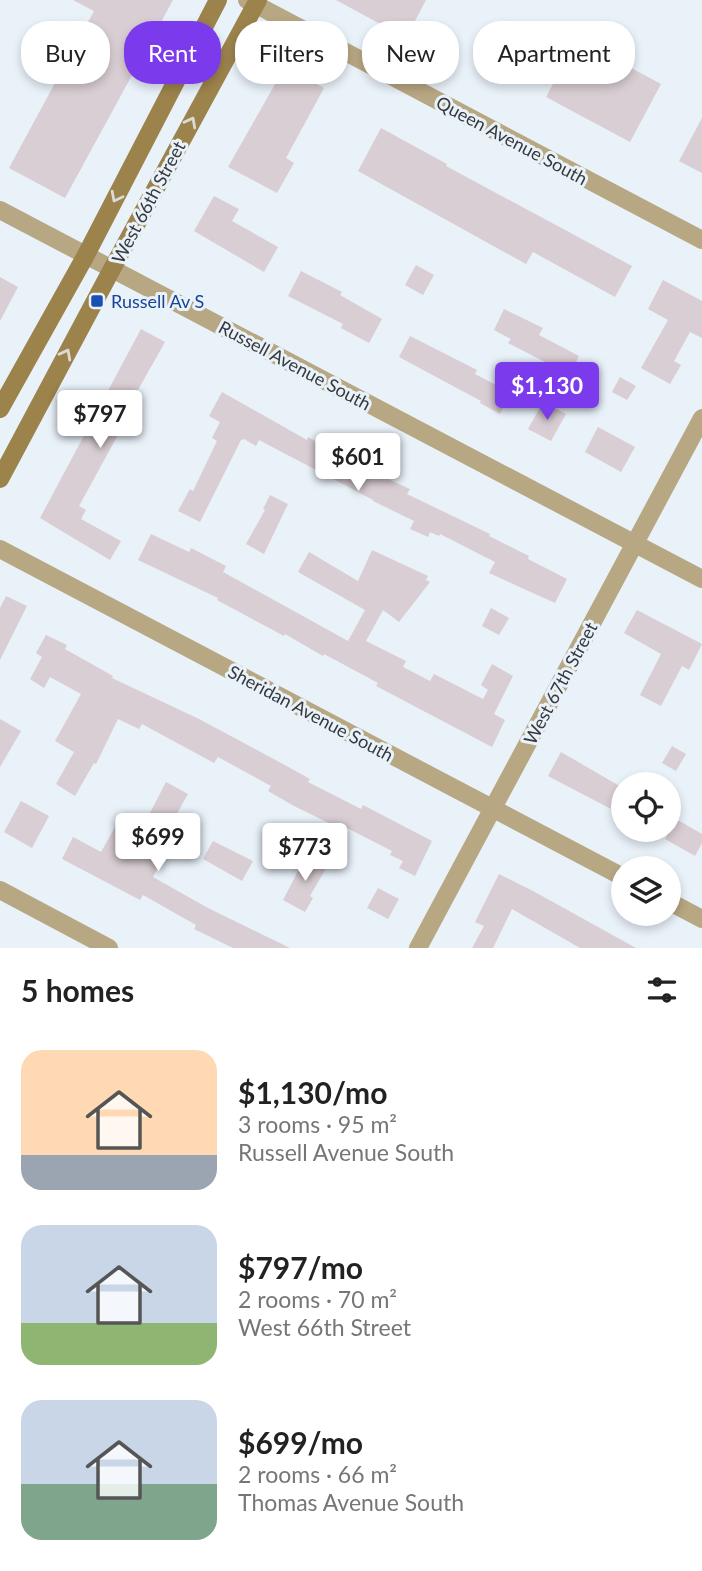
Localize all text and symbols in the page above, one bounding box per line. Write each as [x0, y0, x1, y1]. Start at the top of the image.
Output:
chip: Buy [21, 21, 110, 84]
chip: Rent [124, 21, 221, 84]
chip: Filters [235, 21, 348, 84]
chip: New [362, 21, 459, 84]
chip: Apartment [473, 21, 635, 84]
street label: Queen Avenue South [433, 91, 591, 189]
one-way arrow [183, 117, 196, 130]
street label: West 66th Street [107, 137, 190, 267]
one-way arrow [111, 190, 125, 203]
place label: Russell Av S [111, 290, 204, 312]
marker: Russell Av S [89, 293, 105, 309]
street label: Russell Avenue South [215, 316, 375, 414]
one-way arrow [58, 349, 72, 361]
pin: $1,130 [490, 362, 604, 422]
text: $1,130 [511, 371, 583, 399]
pin: $797 [59, 391, 141, 450]
text: $797 [73, 399, 127, 427]
pin: $601 [317, 434, 399, 493]
text: $601 [331, 442, 385, 470]
street label: West 67th Street [519, 618, 602, 748]
street label: Sheridan Avenue South [225, 660, 397, 766]
map controls [611, 772, 681, 926]
button: locate [611, 772, 681, 842]
pin: $699 [117, 814, 199, 873]
text: $699 [131, 822, 185, 850]
pin: $773 [264, 824, 346, 883]
text: $773 [278, 832, 332, 860]
button: layers [611, 856, 681, 926]
icon: filters [643, 971, 681, 1009]
text: 5 homes [21, 972, 134, 1008]
text: $1,130/mo [238, 1074, 387, 1110]
icon: home [77, 1078, 161, 1162]
text: 3 rooms · 95 m² [238, 1110, 397, 1138]
text: Russell Avenue South [238, 1138, 454, 1166]
text: $797/mo [238, 1249, 363, 1285]
icon: home [77, 1253, 161, 1337]
text: 2 rooms · 70 m² [238, 1285, 397, 1313]
text: West 66th Street [238, 1313, 411, 1341]
text: $699/mo [238, 1424, 363, 1460]
icon: home [77, 1428, 161, 1512]
text: 2 rooms · 66 m² [238, 1460, 397, 1488]
text: Thomas Avenue South [238, 1488, 464, 1516]

